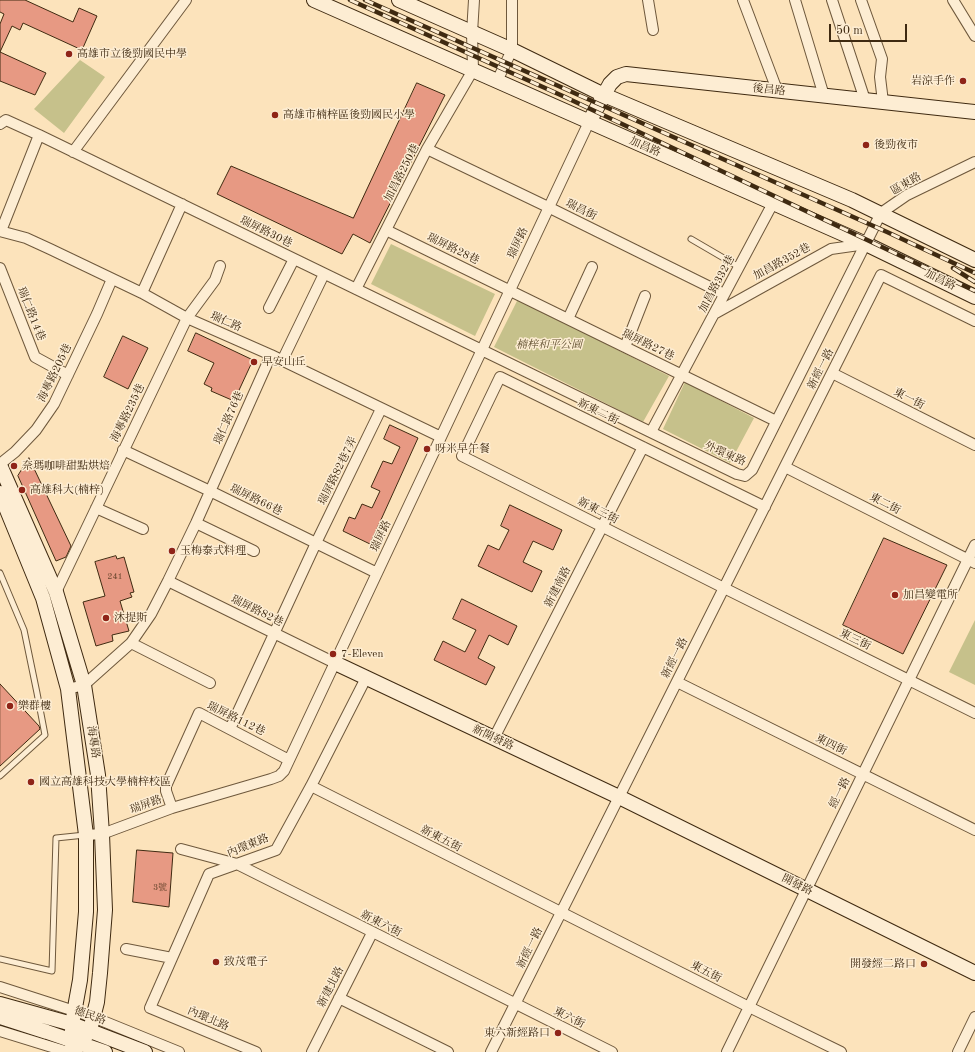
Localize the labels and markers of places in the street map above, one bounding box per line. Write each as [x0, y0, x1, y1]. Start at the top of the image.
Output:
place label: 高雄市立後勁國民中學 [77, 47, 187, 61]
marker: 高雄市立後勁國民中學 [64, 49, 74, 59]
place label: 岩涼手作 [911, 74, 955, 88]
marker: 岩涼手作 [958, 76, 968, 86]
place label: 高雄市楠梓區後勁國民小學 [283, 108, 415, 122]
marker: 高雄市楠梓區後勁國民小學 [270, 110, 280, 120]
place label: 後勁夜市 [874, 138, 918, 152]
marker: 後勁夜市 [861, 140, 871, 150]
place label: 早安山丘 [262, 355, 306, 369]
marker: 早安山丘 [249, 357, 259, 367]
place label: 呀米早午餐 [435, 442, 490, 456]
marker: 呀米早午餐 [422, 444, 432, 454]
place label: 奈瑪咖啡甜點烘焙 [22, 459, 110, 473]
marker: 奈瑪咖啡甜點烘焙 [9, 461, 19, 471]
place label: 高雄科大(楠梓) [30, 483, 104, 497]
marker: 高雄科大(楠梓) [17, 485, 27, 495]
place label: 玉梅泰式料理 [180, 544, 246, 558]
marker: 玉梅泰式料理 [167, 546, 177, 556]
place label: 加昌變電所 [903, 588, 958, 602]
marker: 加昌變電所 [890, 590, 900, 600]
place label: 沐提斯 [114, 611, 147, 625]
marker: 沐提斯 [101, 613, 111, 623]
place label: 7-Eleven [341, 647, 383, 661]
marker: 7-Eleven [328, 649, 338, 659]
place label: 樂群樓 [18, 699, 51, 713]
marker: 樂群樓 [5, 701, 15, 711]
place label: 國立高雄科技大學楠梓校區 [39, 775, 171, 789]
marker: 國立高雄科技大學楠梓校區 [26, 777, 36, 787]
place label: 致茂電子 [224, 955, 268, 969]
marker: 致茂電子 [211, 957, 221, 967]
place label: 開發經二路口 [850, 957, 916, 971]
marker: 開發經二路口 [919, 959, 929, 969]
place label: 東六新經路口 [484, 1026, 550, 1040]
marker: 東六新經路口 [553, 1028, 563, 1038]

